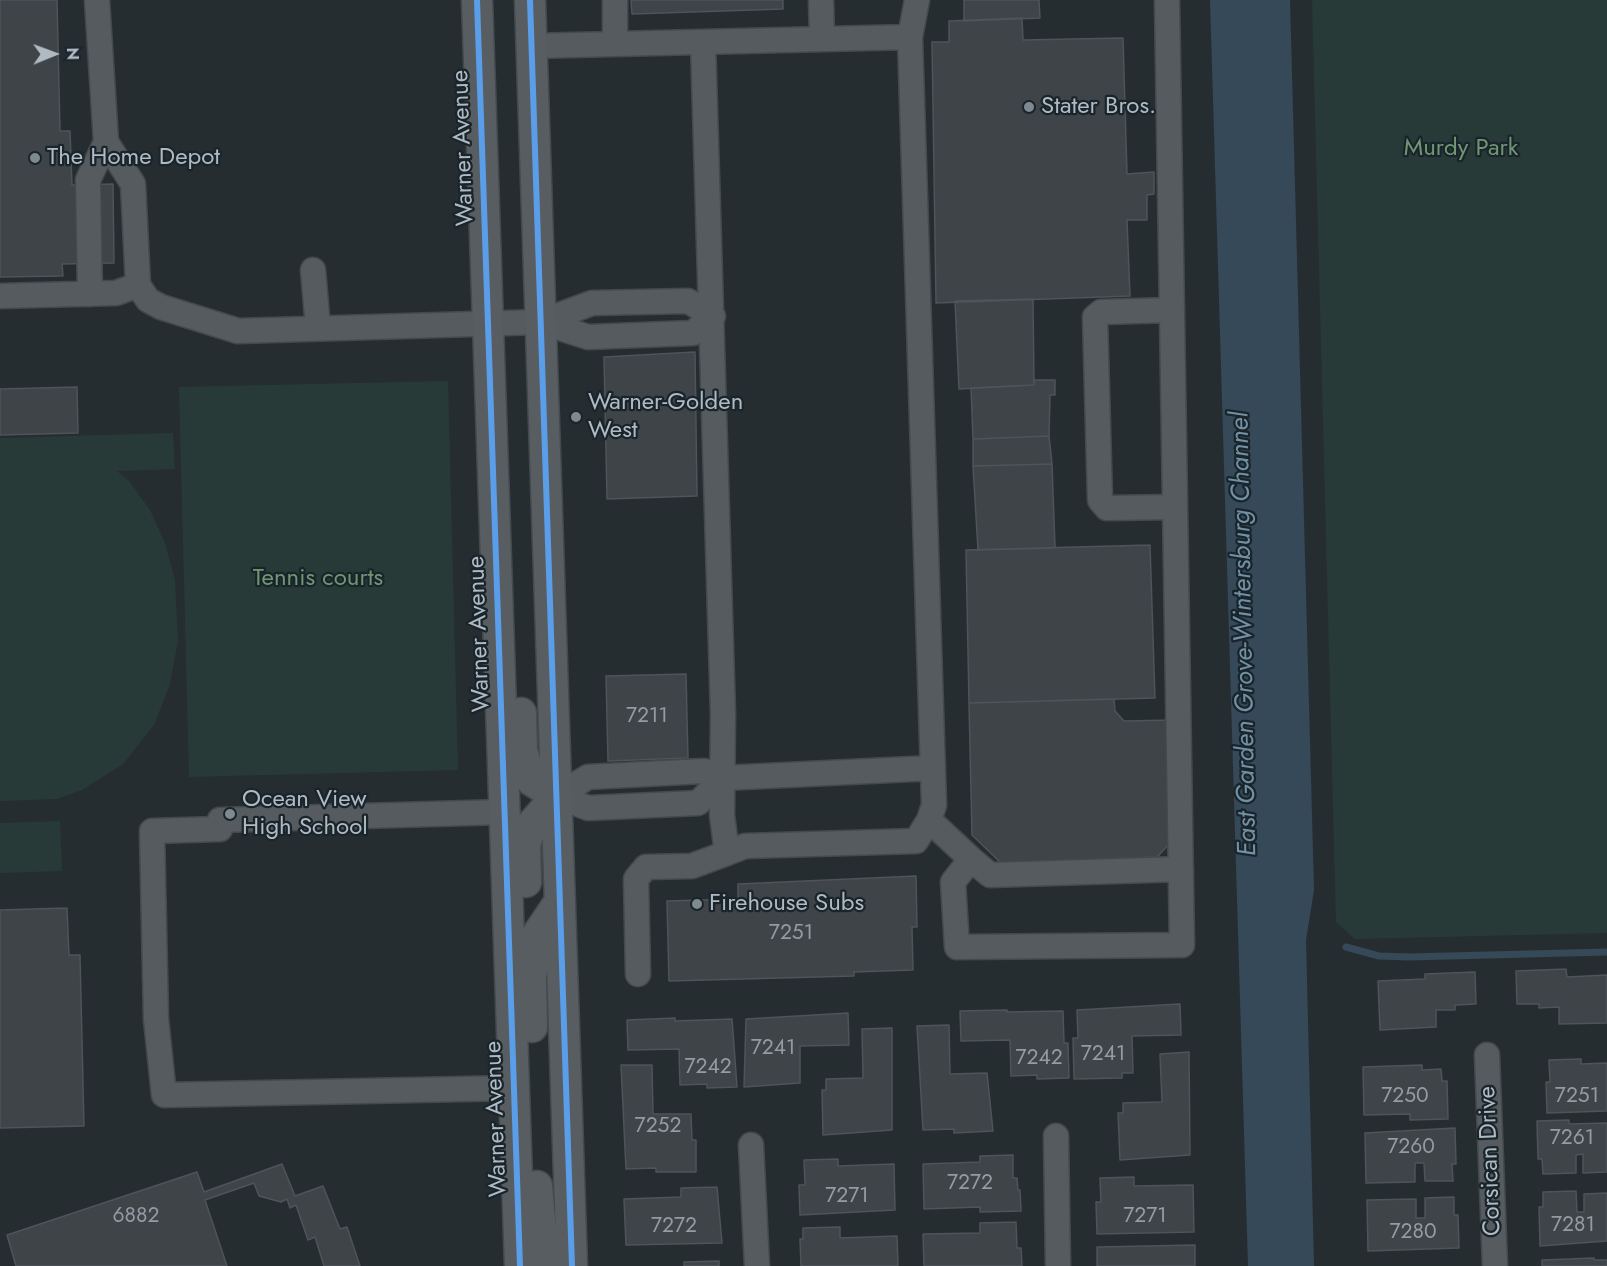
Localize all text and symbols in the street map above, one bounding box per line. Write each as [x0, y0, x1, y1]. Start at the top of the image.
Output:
north arrow [24, 24, 84, 84]
text: N [61, 47, 84, 60]
street label: Warner Avenue [447, 69, 481, 227]
place label: Stater Bros. [1041, 93, 1156, 121]
marker: Stater Bros. [1022, 100, 1036, 114]
park label: Murdy Park [1404, 135, 1518, 163]
place label: The Home Depot [47, 144, 220, 172]
marker: The Home Depot [28, 151, 42, 165]
place label: Warner-Golden West [588, 389, 743, 445]
marker: Warner-Golden West [569, 410, 583, 424]
water label: East Garden Grove-Wintersburg Channel [1226, 412, 1264, 856]
street label: Warner Avenue [463, 555, 497, 713]
park label: Tennis courts [253, 565, 383, 593]
house number: 7211 [626, 704, 668, 730]
place label: Ocean View High School [242, 786, 368, 842]
marker: Ocean View High School [223, 807, 237, 821]
place label: Firehouse Subs [709, 890, 864, 918]
marker: Firehouse Subs [690, 897, 704, 911]
house number: 7251 [769, 921, 813, 947]
house number: 7241 [751, 1036, 795, 1062]
street label: Warner Avenue [480, 1040, 514, 1198]
house number: 7241 [1081, 1042, 1125, 1068]
house number: 7242 [1015, 1046, 1063, 1072]
house number: 7242 [684, 1055, 732, 1081]
house number: 7250 [1381, 1084, 1429, 1110]
house number: 7251 [1555, 1084, 1599, 1110]
street label: Corsican Drive [1474, 1086, 1508, 1236]
house number: 7252 [635, 1114, 681, 1140]
house number: 7261 [1550, 1126, 1594, 1152]
house number: 7260 [1387, 1135, 1435, 1161]
house number: 7272 [947, 1171, 993, 1197]
house number: 7271 [825, 1184, 869, 1210]
house number: 6882 [113, 1204, 159, 1230]
house number: 7271 [1123, 1204, 1167, 1230]
house number: 7281 [1551, 1213, 1595, 1239]
house number: 7272 [651, 1214, 697, 1240]
house number: 7280 [1389, 1220, 1437, 1246]

